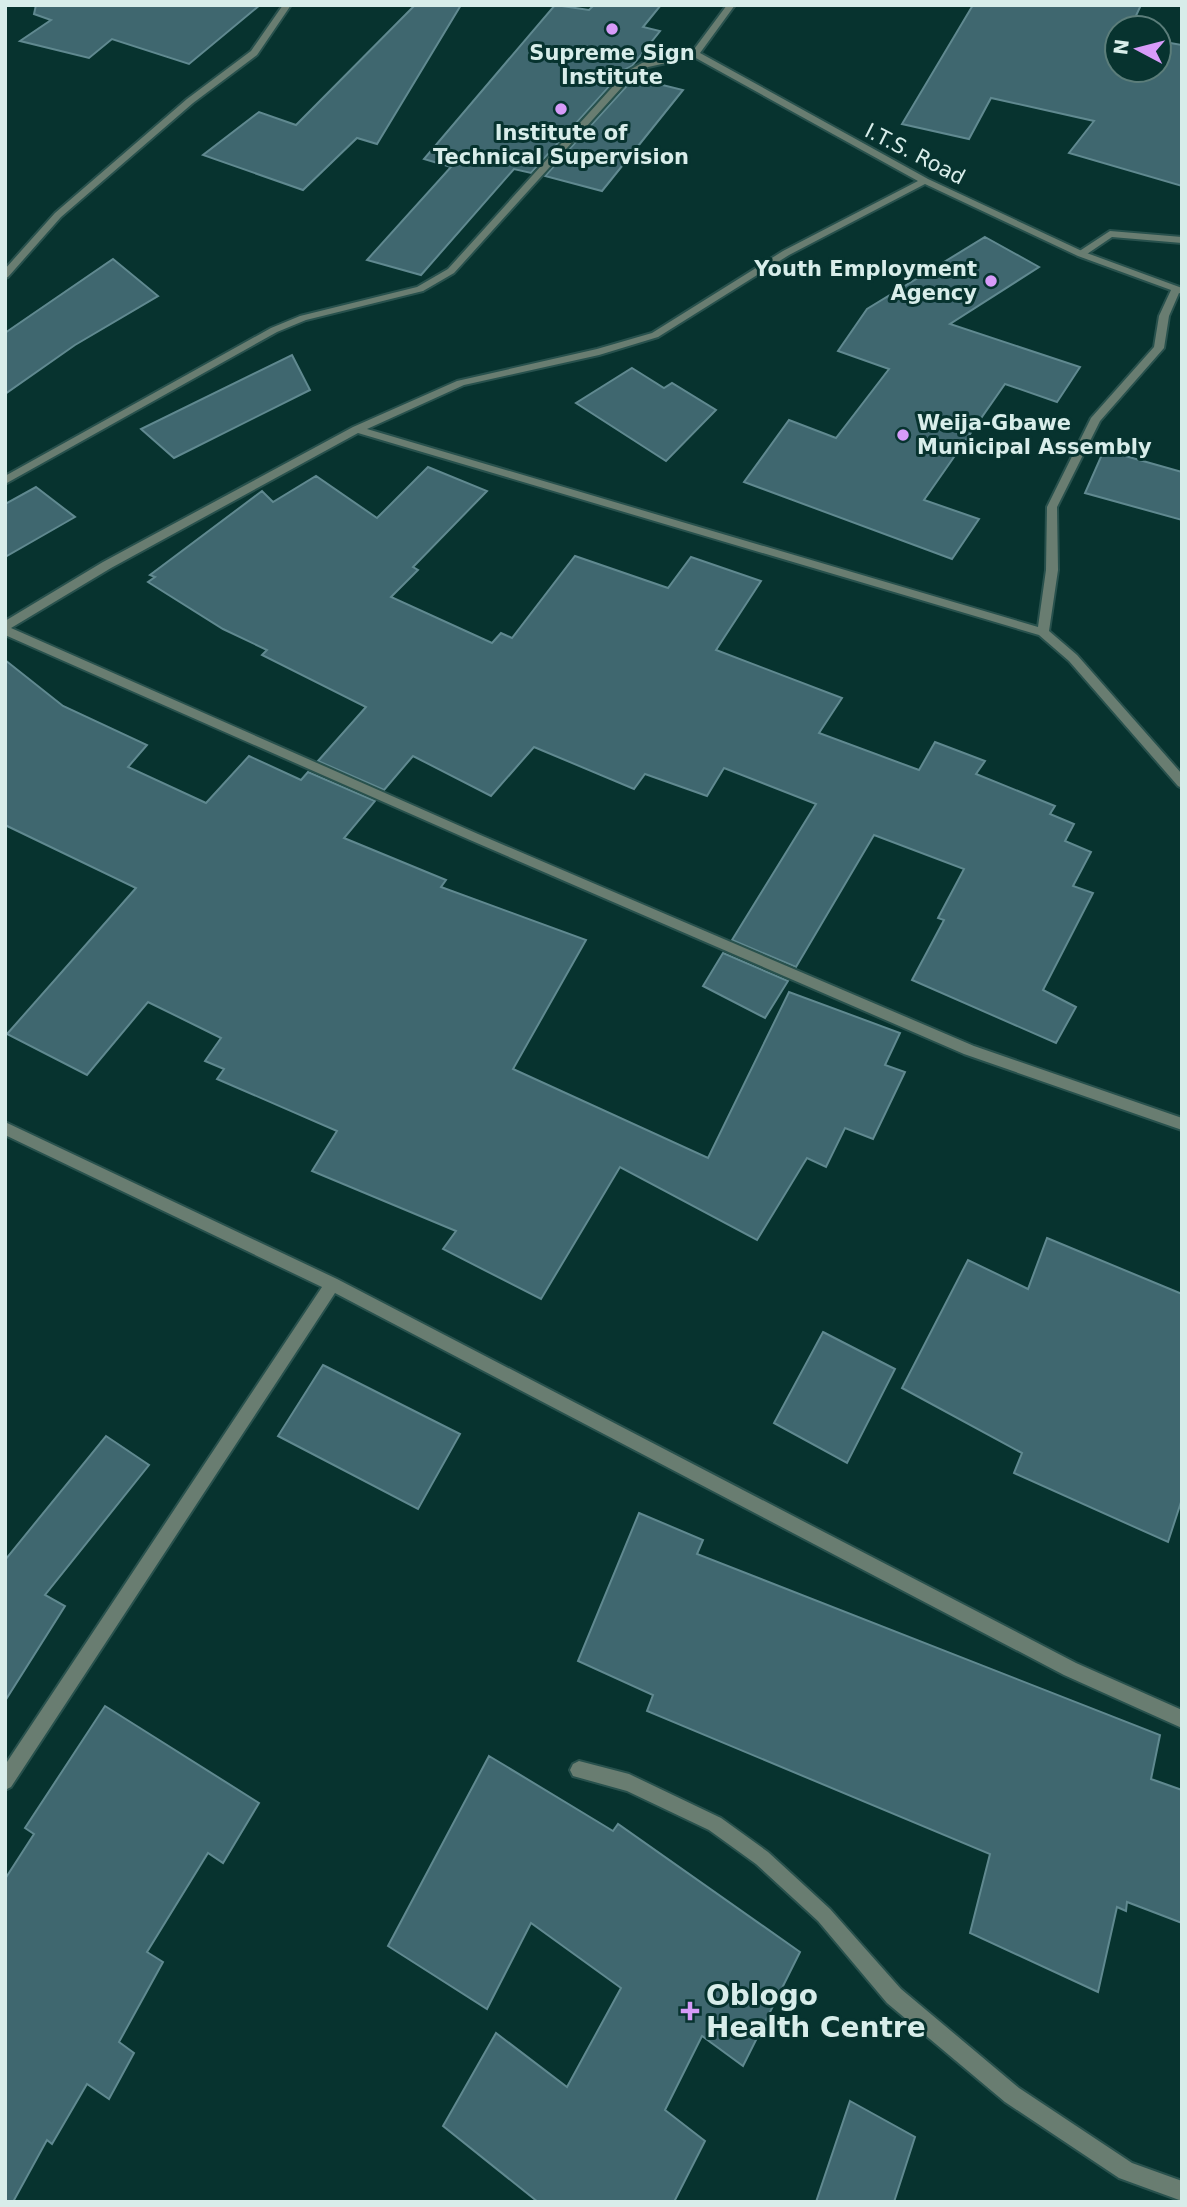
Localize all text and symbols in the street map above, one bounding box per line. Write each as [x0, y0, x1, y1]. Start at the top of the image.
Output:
north arrow [1103, 14, 1173, 84]
marker: Supreme Sign Institute [604, 21, 620, 37]
text: N [1109, 38, 1133, 56]
place label: Supreme Sign Institute [529, 41, 695, 89]
marker: Institute of Technical Supervision [553, 101, 569, 117]
street label: I.T.S. Road [861, 119, 969, 189]
place label: Institute of Technical Supervision [433, 121, 689, 169]
place label: Youth Employment Agency [753, 257, 977, 305]
marker: Youth Employment Agency [983, 273, 999, 289]
place label: Weija-Gbawe Municipal Assembly [917, 411, 1152, 459]
marker: Weija-Gbawe Municipal Assembly [895, 427, 911, 443]
place label: Oblogo Health Centre [706, 1979, 926, 2044]
marker: Oblogo Health Centre [680, 2001, 700, 2021]

